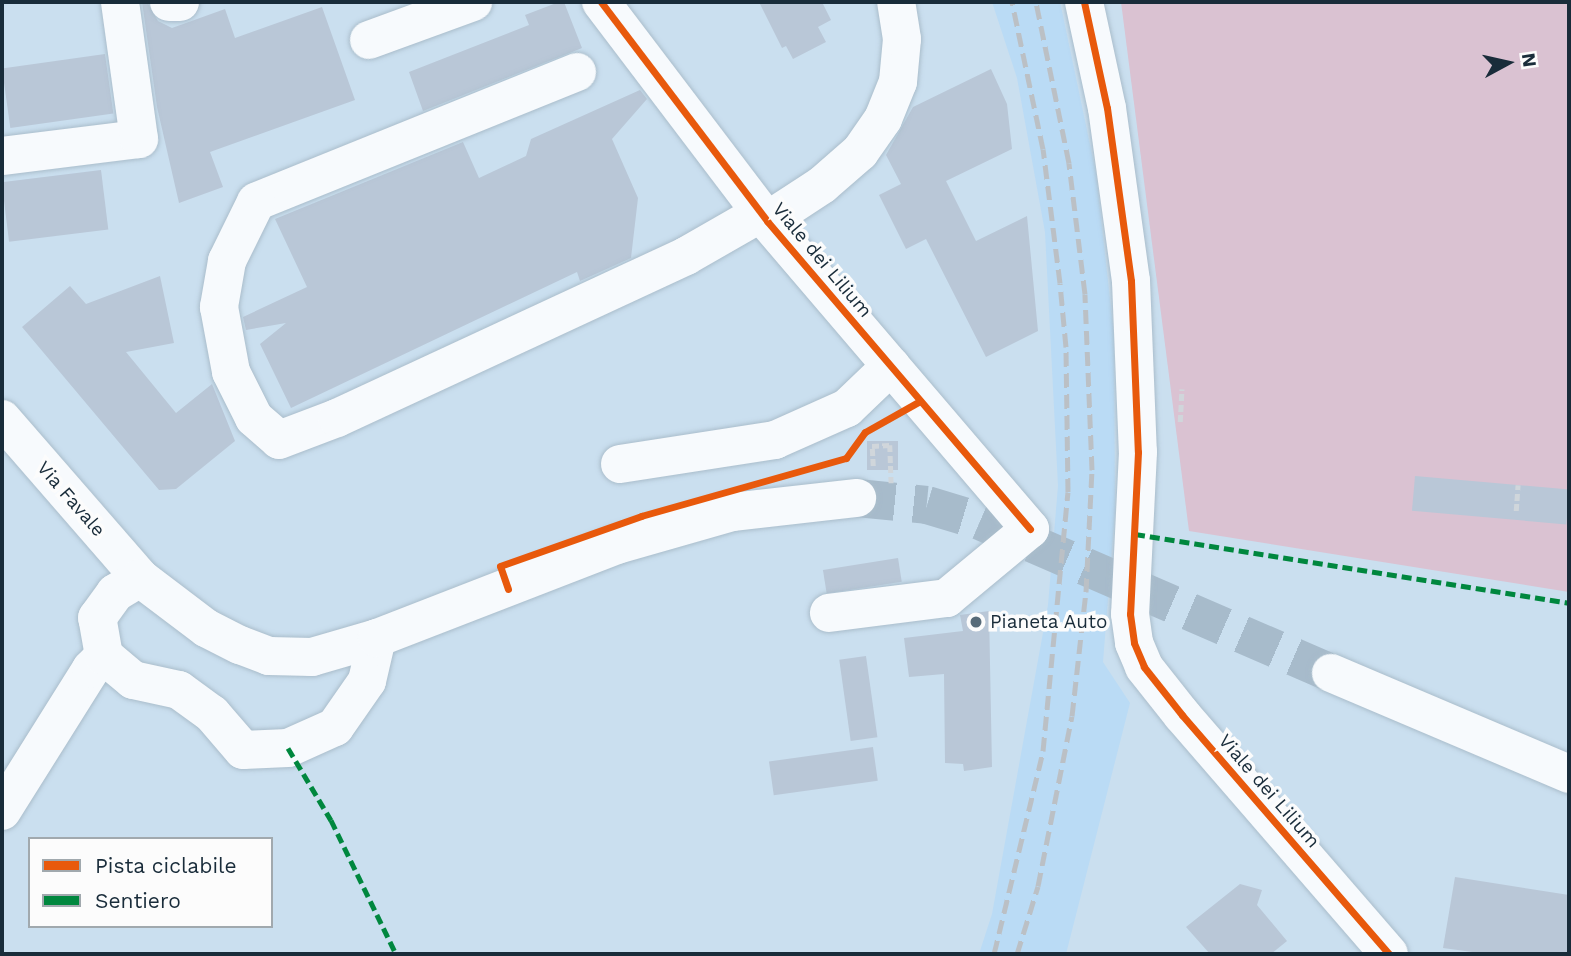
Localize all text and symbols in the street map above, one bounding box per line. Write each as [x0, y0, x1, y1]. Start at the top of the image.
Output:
north arrow [1473, 28, 1543, 98]
text: N [1517, 51, 1542, 69]
street label: Viale dei Lilium [767, 198, 877, 322]
street label: Via Favale [32, 456, 110, 542]
place label: Pianeta Auto [990, 611, 1108, 633]
marker: Pianeta Auto [968, 614, 984, 630]
street label: Viale dei Lilium [1214, 730, 1324, 852]
legend [28, 837, 273, 928]
text: Pista ciclabile [95, 853, 237, 878]
text: Sentiero [95, 888, 181, 913]

